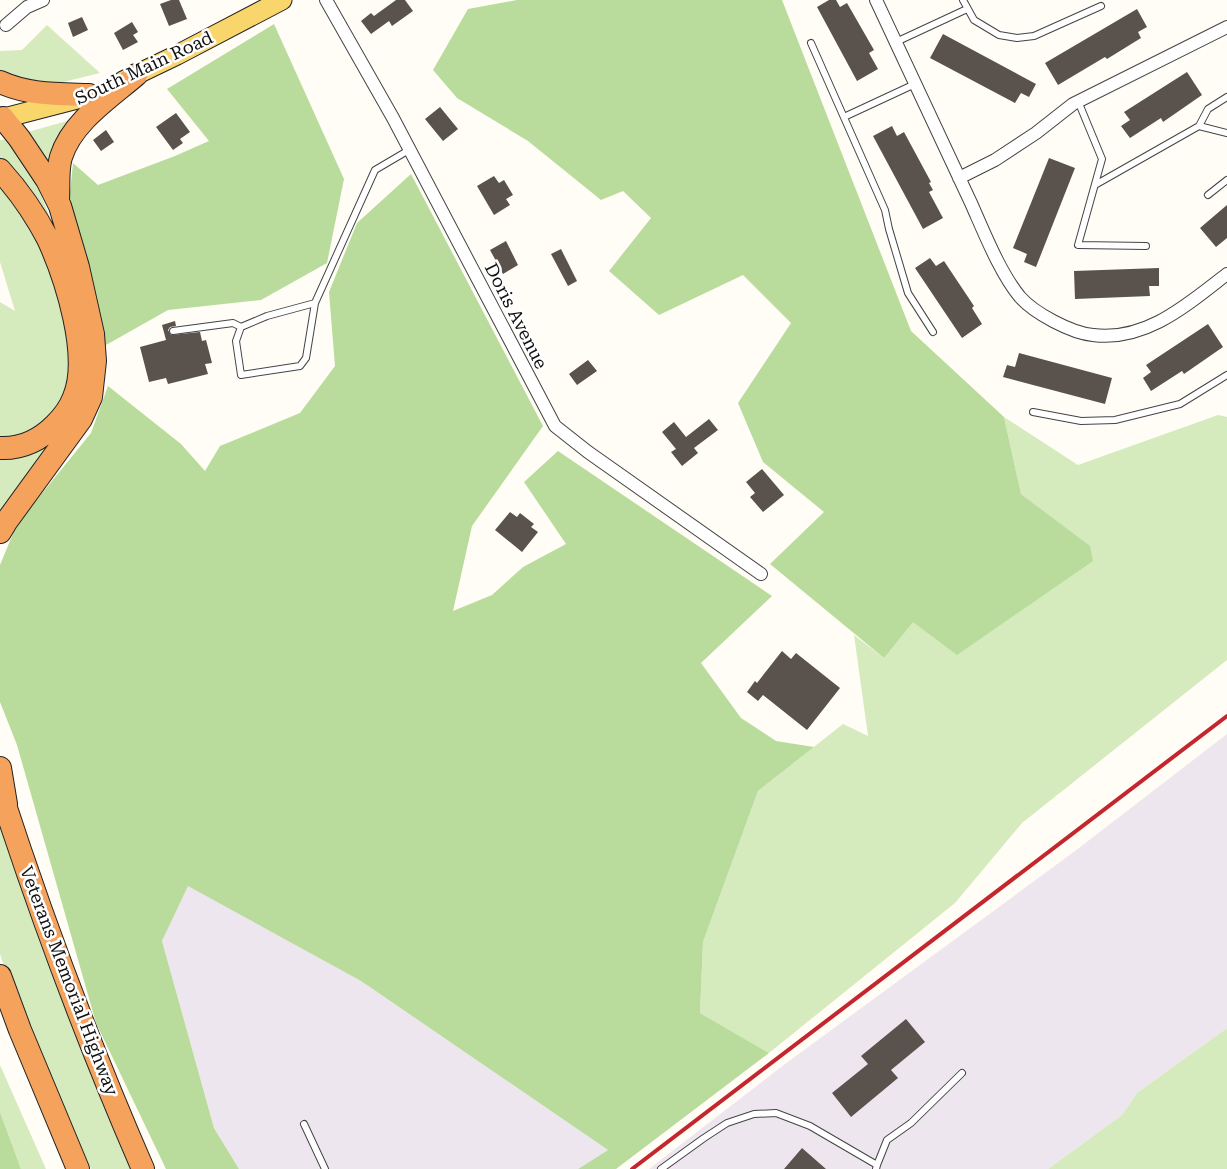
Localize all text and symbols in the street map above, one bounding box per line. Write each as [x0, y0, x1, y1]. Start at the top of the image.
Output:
street label: South Main Road [72, 26, 216, 109]
street label: Doris Avenue [481, 259, 552, 372]
street label: Veterans Memorial Highway [16, 863, 123, 1099]

